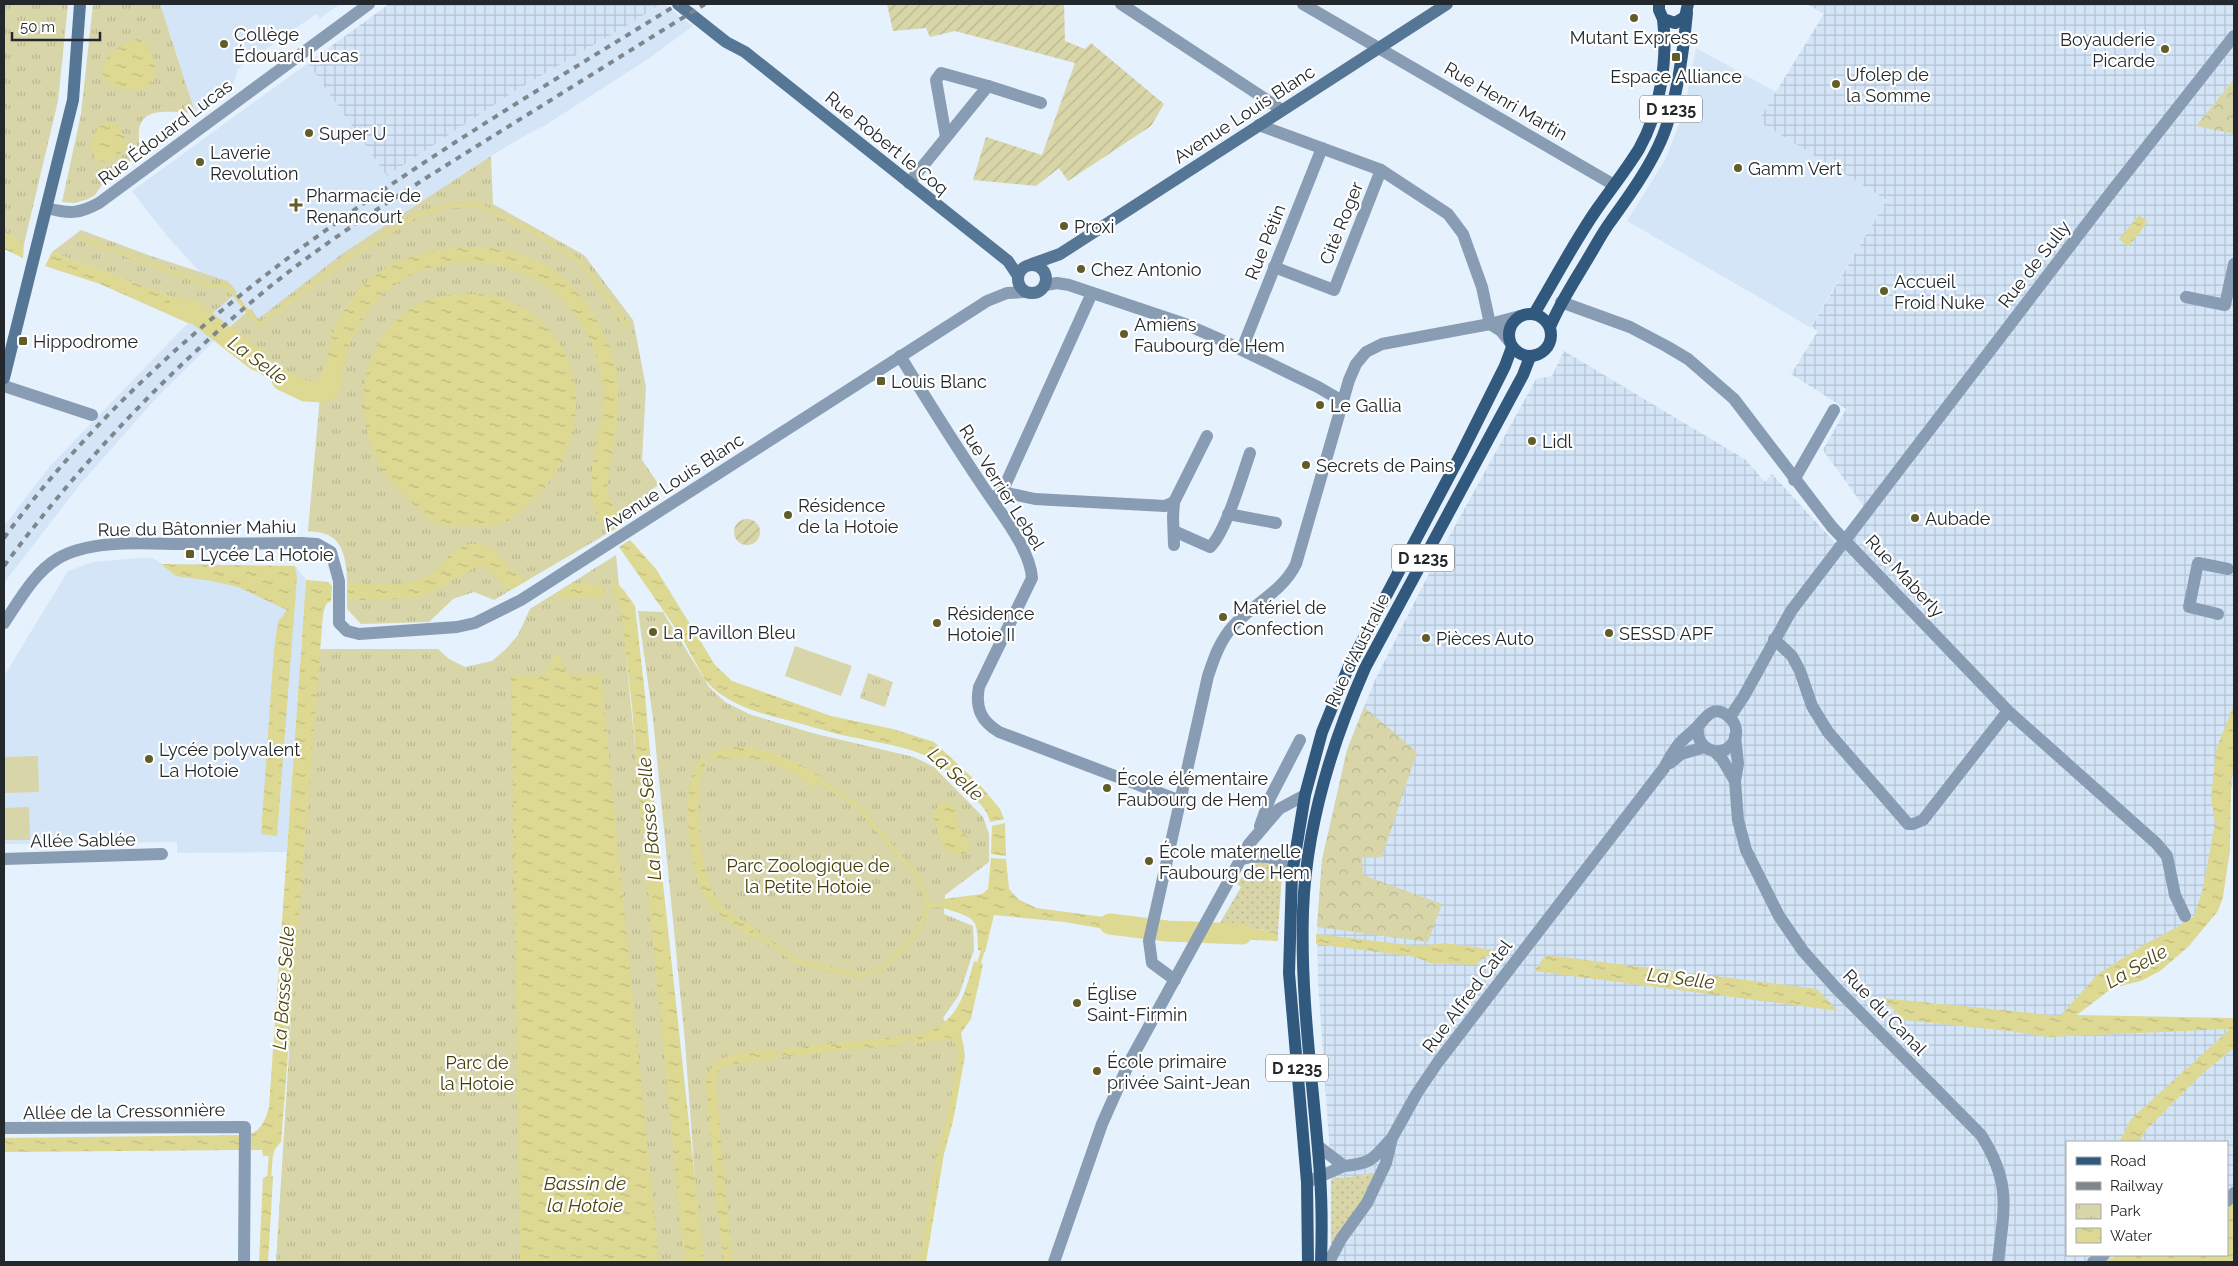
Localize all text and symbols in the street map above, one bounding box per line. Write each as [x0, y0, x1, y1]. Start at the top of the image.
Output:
scale bar [12, 10, 100, 42]
marker: Mutant Express [1628, 12, 1640, 24]
text: 50 m [20, 18, 55, 36]
place label: Collège Édouard Lucas [234, 24, 359, 66]
place label: Mutant Express [1570, 27, 1699, 48]
place label: Boyauderie Picarde [2060, 29, 2155, 71]
marker: Collège Édouard Lucas [218, 38, 230, 50]
marker: Boyauderie Picarde [2159, 43, 2171, 55]
marker: Espace Alliance [1670, 51, 1682, 63]
street label: Rue Henri Martin [1441, 57, 1571, 145]
street label: Avenue Louis Blanc [1170, 61, 1318, 167]
place label: Ufolep de la Somme [1846, 64, 1931, 106]
place label: Espace Alliance [1610, 66, 1742, 87]
street label: Rue Édouard Lucas [93, 74, 236, 189]
marker: Ufolep de la Somme [1830, 78, 1842, 90]
street label: Rue Robert le Coq [821, 87, 953, 199]
road number: D 1235 [1640, 96, 1702, 122]
place label: Super U [319, 123, 386, 144]
marker: Super U [303, 127, 315, 139]
place label: Laverie Revolution [210, 142, 299, 184]
marker: Laverie Revolution [194, 156, 206, 168]
place label: Gamm Vert [1748, 158, 1842, 179]
marker: Gamm Vert [1732, 162, 1744, 174]
street label: Cité Roger [1315, 178, 1367, 267]
place label: Pharmacie de Renancourt [306, 185, 421, 227]
marker: Pharmacie de Renancourt [290, 199, 302, 211]
street label: Rue Pétin [1240, 201, 1290, 283]
place label: Proxi [1074, 216, 1115, 237]
street label: Rue de Sully [1993, 216, 2075, 312]
marker: Proxi [1058, 220, 1070, 232]
place label: Chez Antonio [1091, 259, 1202, 280]
marker: Chez Antonio [1075, 263, 1087, 275]
place label: Accueil Froid Nuke [1894, 271, 1985, 313]
marker: Accueil Froid Nuke [1878, 285, 1890, 297]
place label: Amiens Faubourg de Hem [1134, 314, 1285, 356]
marker: Amiens Faubourg de Hem [1118, 328, 1130, 340]
place label: Hippodrome [33, 331, 139, 352]
water label: La Selle [224, 331, 292, 389]
marker: Hippodrome [17, 335, 29, 347]
place label: Louis Blanc [891, 371, 987, 392]
marker: Louis Blanc [875, 375, 887, 387]
place label: Le Gallia [1330, 395, 1402, 416]
marker: Le Gallia [1314, 399, 1326, 411]
street label: Rue Verrier Lebel [955, 421, 1049, 553]
street label: Avenue Louis Blanc [599, 429, 747, 535]
place label: Lidl [1542, 431, 1573, 452]
marker: Lidl [1526, 435, 1538, 447]
place label: Secrets de Pains [1316, 455, 1454, 476]
marker: Secrets de Pains [1300, 459, 1312, 471]
place label: Résidence de la Hotoie [798, 495, 899, 537]
place label: Aubade [1925, 508, 1991, 529]
marker: Résidence de la Hotoie [782, 509, 794, 521]
marker: Aubade [1909, 512, 1921, 524]
street label: Rue du Bâtonnier Mahiu [97, 516, 297, 540]
street label: Rue Maberly [1861, 530, 1949, 622]
place label: Lycée La Hotoie [200, 544, 334, 565]
road number: D 1235 [1392, 544, 1454, 572]
marker: Lycée La Hotoie [184, 548, 196, 560]
street label: Rue d'Australie [1320, 589, 1394, 710]
place label: Matériel de Confection [1233, 597, 1327, 639]
place label: Résidence Hotoie II [947, 603, 1035, 645]
marker: Matériel de Confection [1217, 611, 1229, 623]
marker: Résidence Hotoie II [931, 617, 943, 629]
place label: La Pavillon Bleu [663, 622, 796, 643]
place label: SESSD APF [1619, 623, 1714, 644]
marker: La Pavillon Bleu [647, 626, 659, 638]
marker: SESSD APF [1603, 627, 1615, 639]
place label: Pièces Auto [1436, 628, 1534, 649]
marker: Pièces Auto [1420, 632, 1432, 644]
place label: Lycée polyvalent La Hotoie [159, 739, 300, 781]
water label: La Selle [924, 743, 988, 805]
marker: Lycée polyvalent La Hotoie [143, 753, 155, 765]
water label: La Basse Selle [633, 756, 665, 882]
place label: École élémentaire Faubourg de Hem [1117, 767, 1269, 810]
marker: École élémentaire Faubourg de Hem [1101, 782, 1113, 794]
street label: Allée Sablée [30, 829, 136, 851]
place label: École maternelle Faubourg de Hem [1159, 840, 1310, 883]
park label: Parc Zoologique de la Petite Hotoie [726, 855, 890, 897]
marker: École maternelle Faubourg de Hem [1143, 855, 1155, 867]
water label: La Basse Selle [268, 925, 298, 1051]
street label: Rue Alfred Catel [1418, 935, 1516, 1057]
water label: La Selle [2101, 940, 2171, 992]
water label: La Selle [1646, 963, 1716, 993]
street label: Rue du Canal [1839, 965, 1931, 1059]
place label: Église Saint-Firmin [1087, 982, 1187, 1025]
marker: Église Saint-Firmin [1071, 997, 1083, 1009]
place label: École primaire privée Saint-Jean [1107, 1050, 1250, 1093]
park label: Parc de la Hotoie [440, 1052, 514, 1094]
road number: D 1235 [1266, 1054, 1328, 1082]
marker: École primaire privée Saint-Jean [1091, 1065, 1103, 1077]
street label: Allée de la Cressonnière [23, 1099, 226, 1123]
legend [2066, 1141, 2228, 1256]
text: Road [2110, 1152, 2146, 1170]
water label: Bassin de la Hotoie [544, 1172, 626, 1216]
text: Railway [2110, 1177, 2163, 1195]
text: Park [2110, 1202, 2141, 1220]
text: Water [2110, 1227, 2153, 1245]

